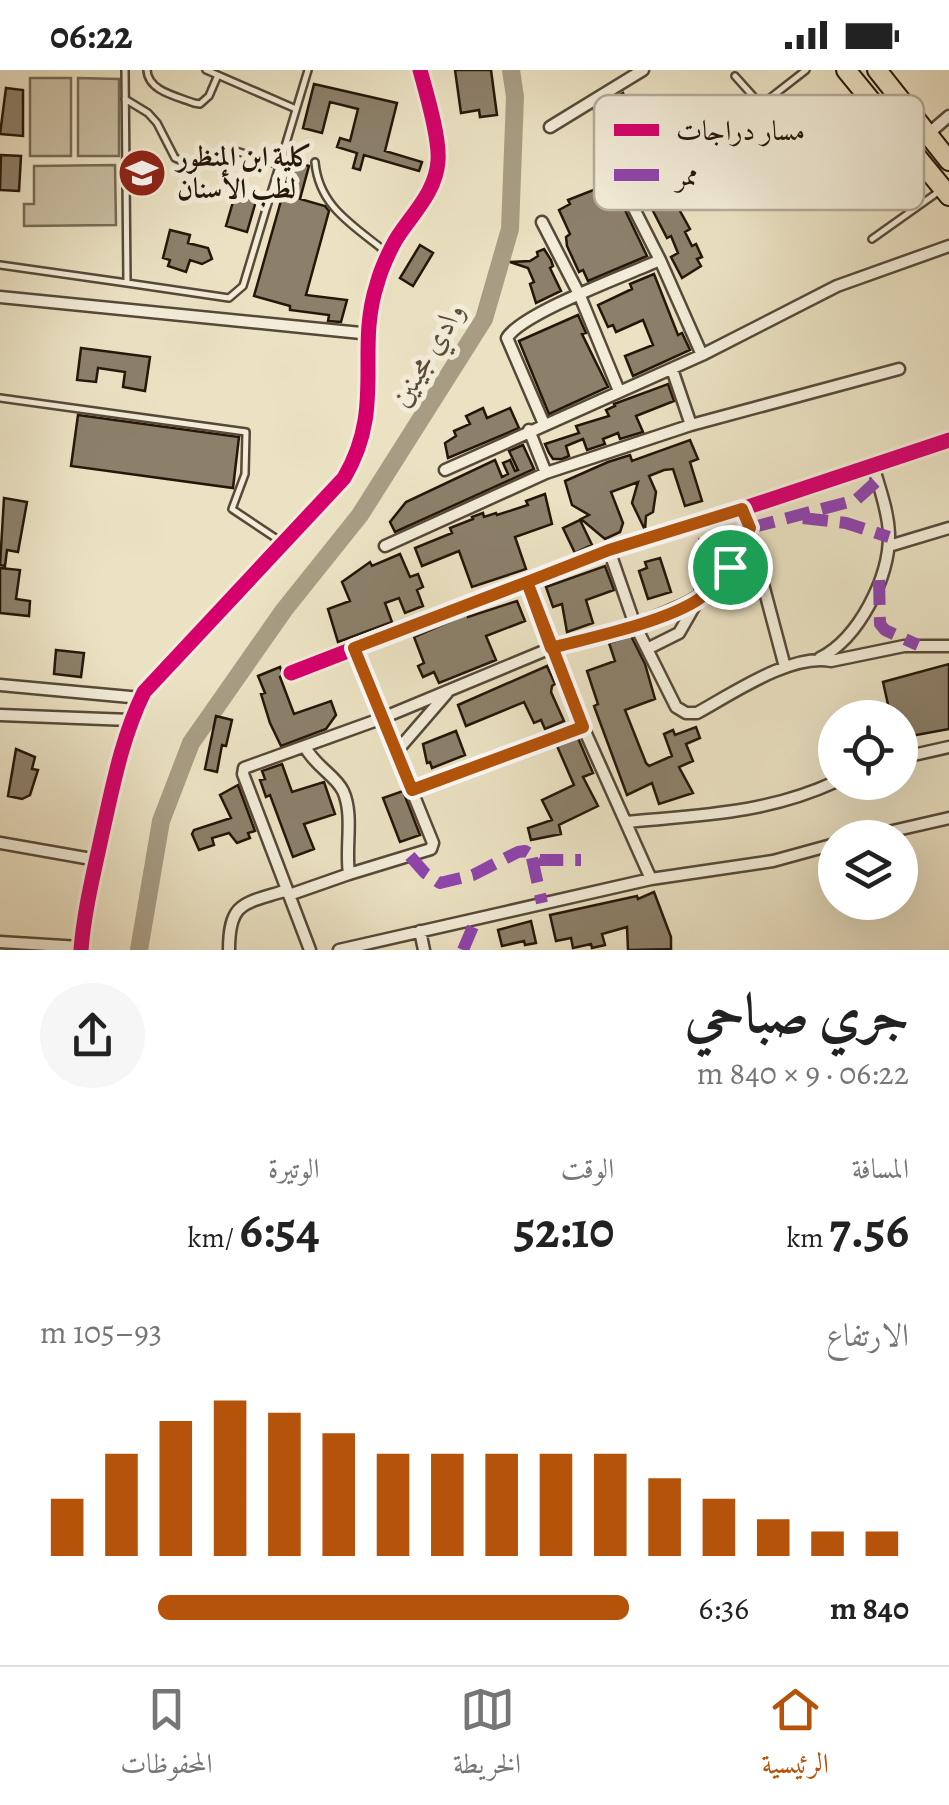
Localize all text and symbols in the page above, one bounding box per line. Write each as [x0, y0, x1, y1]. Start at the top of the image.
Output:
text: 06:22 [50, 9, 133, 61]
legend [594, 95, 924, 210]
text: مسار دراجات [676, 112, 805, 150]
place label: كلية ابن المنظور لطب الأسنان [174, 138, 312, 208]
school or university icon: كلية ابن المنظور لطب الأسنان [116, 147, 168, 199]
text: ممر [673, 157, 698, 195]
water label: وادي مجينين [380, 294, 477, 416]
pin [688, 525, 773, 610]
icon: arrive [703, 540, 758, 595]
map controls [818, 700, 918, 920]
button: locate [818, 700, 918, 800]
button: layers [818, 820, 918, 920]
text: جري صباحي [685, 976, 909, 1051]
button: share [40, 983, 145, 1088]
text: 06:22 · 9 × 840 m [697, 1051, 909, 1095]
text: الوتيرة [268, 1150, 320, 1188]
text: الوقت [561, 1150, 614, 1188]
text: المسافة [852, 1150, 909, 1188]
text: 6:54 [240, 1196, 320, 1264]
text: 52:10 [514, 1196, 614, 1264]
text: 7.56 [829, 1196, 909, 1264]
text: /km [188, 1219, 240, 1257]
text: km [786, 1219, 829, 1257]
text: 93–105 m [40, 1310, 162, 1354]
text: الارتفاع [826, 1313, 909, 1357]
text: 6:36 [699, 1586, 749, 1630]
text: 840 m [830, 1586, 909, 1630]
tab: المحفوظات [120, 1682, 213, 1791]
tab: الخريطة [453, 1682, 521, 1791]
tab: الرئيسية [762, 1682, 829, 1791]

